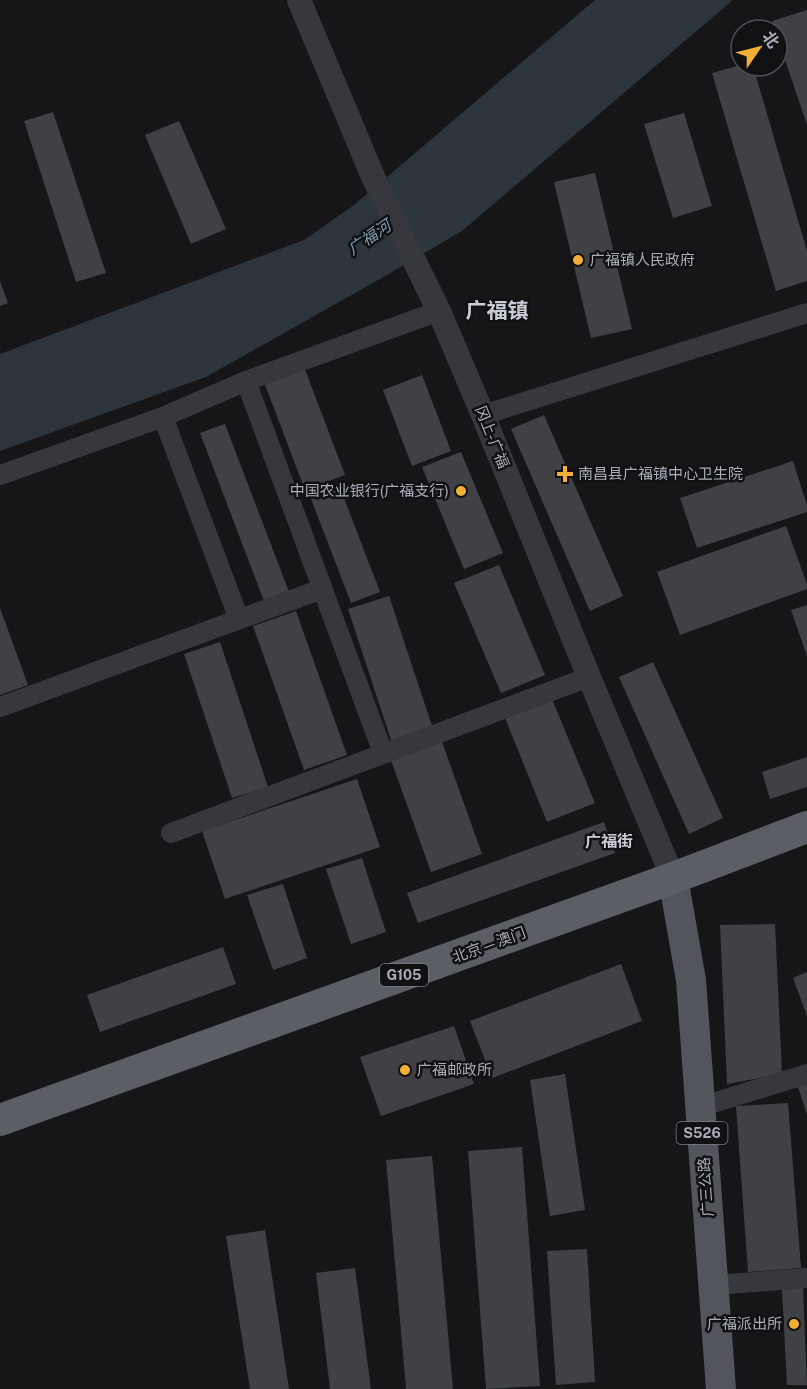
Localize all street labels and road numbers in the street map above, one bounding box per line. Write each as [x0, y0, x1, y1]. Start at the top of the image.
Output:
street label: 冈上-广福 [472, 403, 513, 470]
street label: 北京—澳门 [450, 923, 528, 966]
road number: G105 [380, 964, 428, 986]
road number: S526 [676, 1122, 728, 1144]
street label: 广三公路 [695, 1157, 716, 1218]

